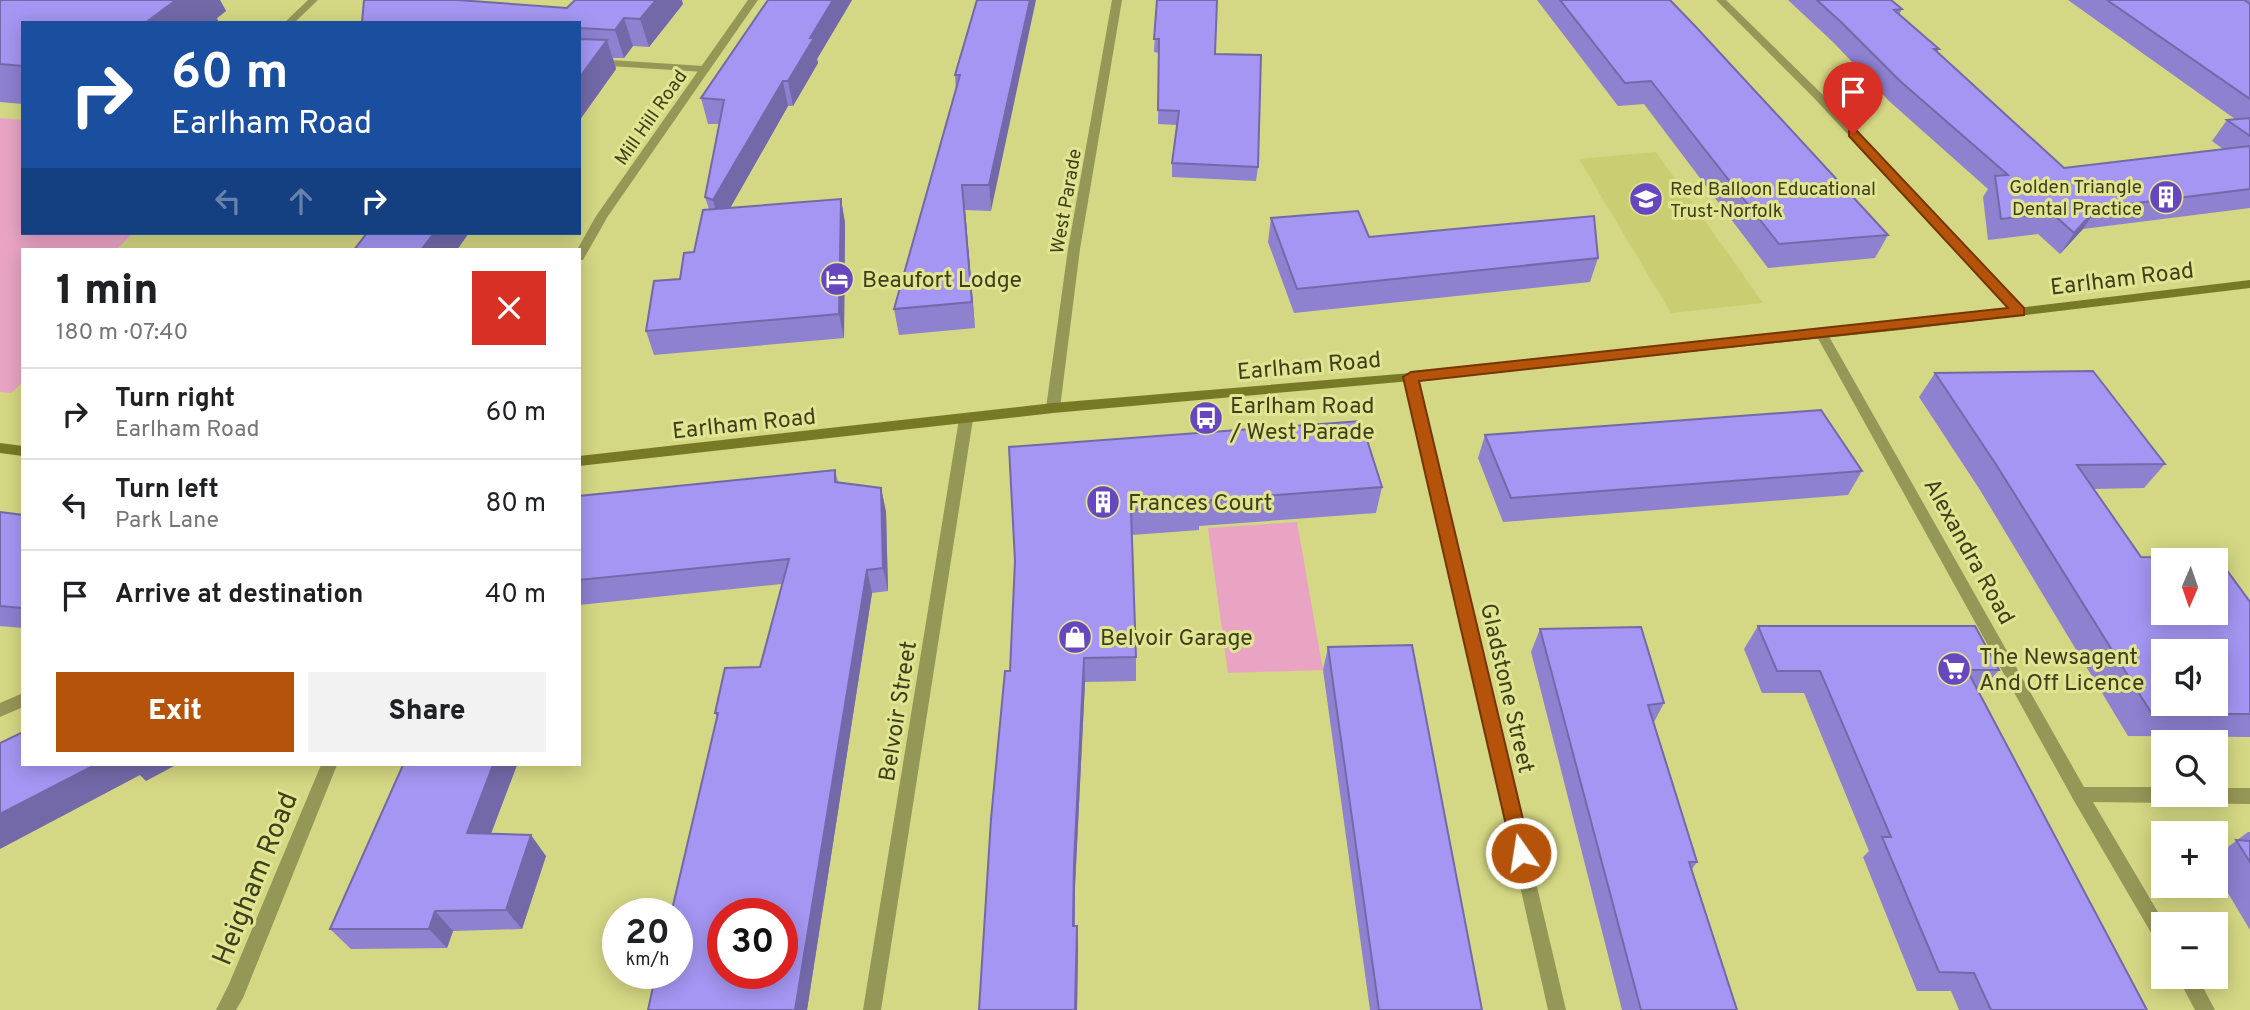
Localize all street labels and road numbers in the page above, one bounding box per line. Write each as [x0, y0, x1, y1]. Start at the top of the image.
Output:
street label: Mill Hill Road [610, 66, 693, 171]
street label: West Parade [1046, 147, 1088, 256]
street label: Earlham Road [2049, 257, 2196, 304]
street label: Earlham Road [1236, 347, 1382, 388]
street label: Earlham Road [671, 404, 818, 447]
street label: Alexandra Road [1916, 474, 2020, 630]
street label: Gladstone Street [1472, 601, 1539, 776]
street label: Belvoir Street [874, 639, 925, 784]
street label: Heigham Road [206, 787, 308, 971]

